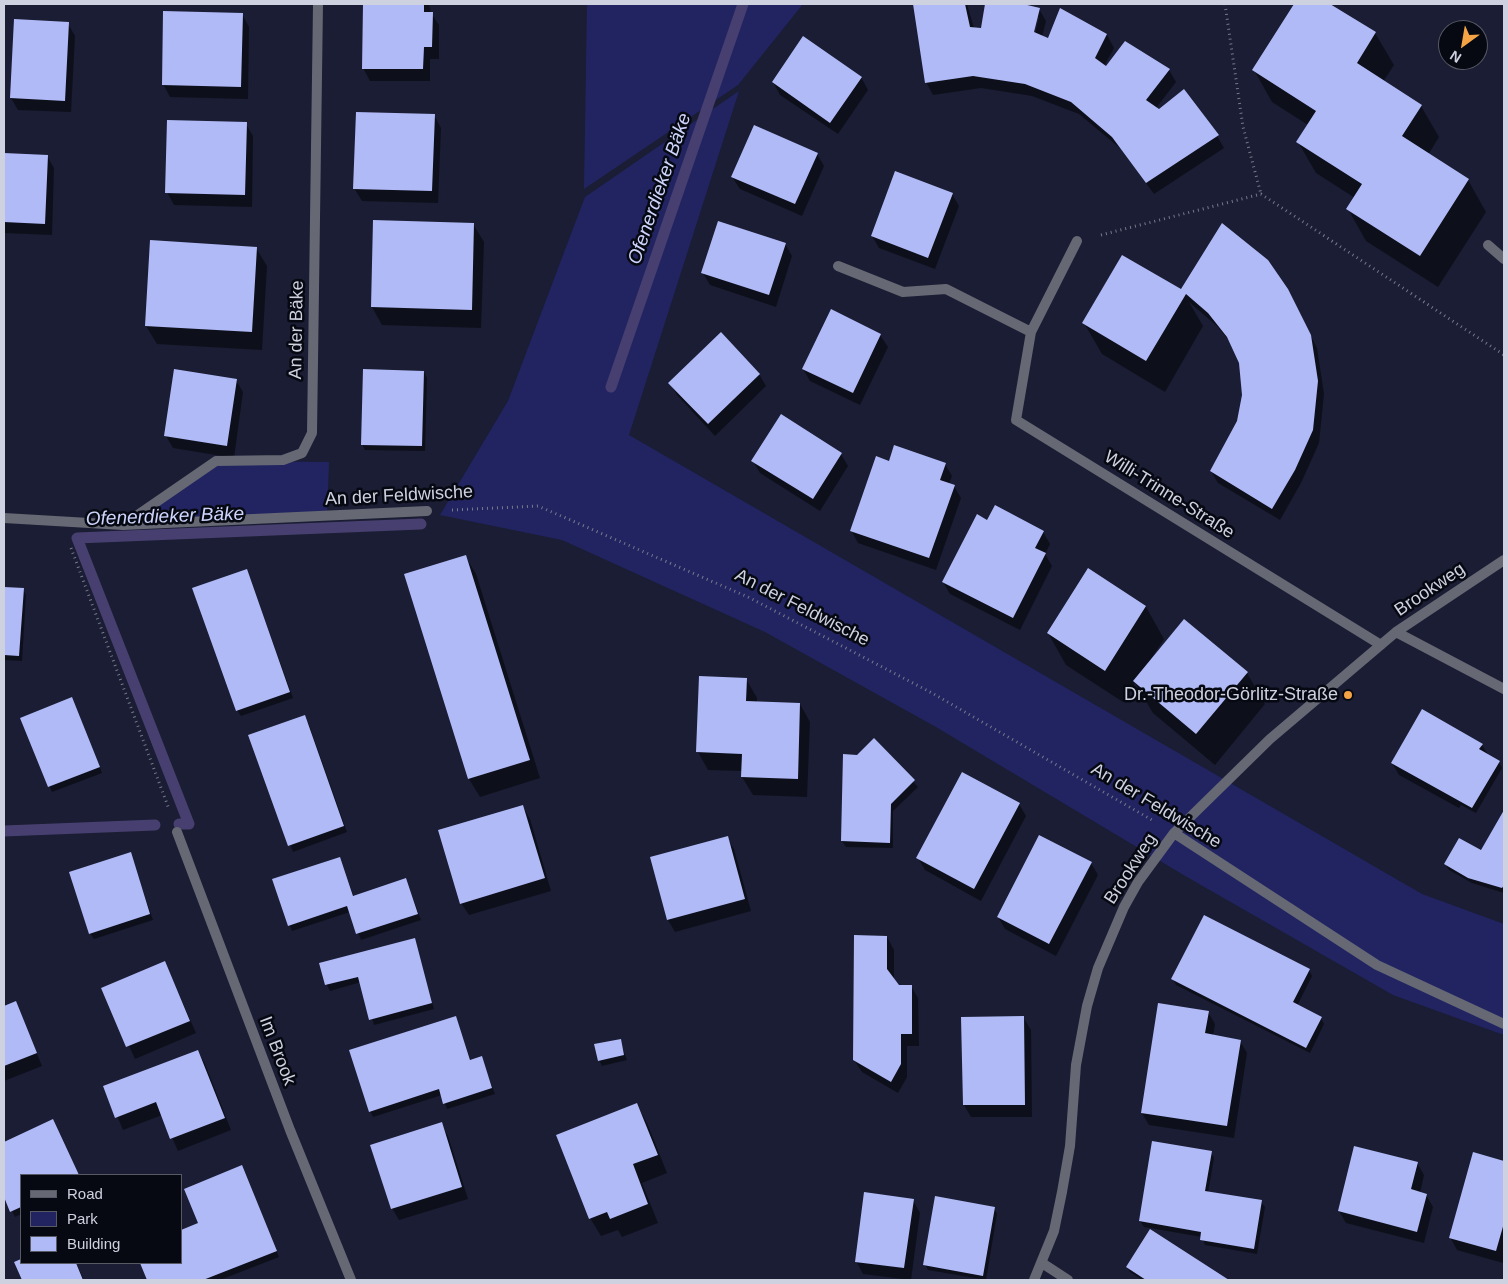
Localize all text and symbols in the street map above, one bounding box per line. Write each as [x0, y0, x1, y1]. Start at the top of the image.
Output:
north arrow [1438, 20, 1488, 70]
text: N [1447, 47, 1464, 66]
water label: Ofenerdieker Bäke [623, 110, 697, 268]
street label: An der Bäke [285, 280, 309, 380]
street label: Willi-Trinne-Straße [1100, 446, 1238, 544]
street label: An der Feldwische [325, 481, 473, 511]
water label: Ofenerdieker Bäke [85, 503, 245, 531]
street label: Brookweg [1391, 559, 1469, 621]
street label: An der Feldwische [731, 565, 873, 651]
place label: Dr.-Theodor-Görlitz-Straße [1124, 684, 1338, 706]
marker: Dr.-Theodor-Görlitz-Straße [1342, 689, 1354, 701]
street label: An der Feldwische [1087, 759, 1225, 853]
street label: Brookweg [1100, 830, 1162, 908]
street label: Im Brook [254, 1014, 300, 1088]
legend [20, 1174, 182, 1264]
text: Road [67, 1185, 103, 1202]
text: Park [67, 1210, 98, 1227]
text: Building [67, 1235, 120, 1252]

